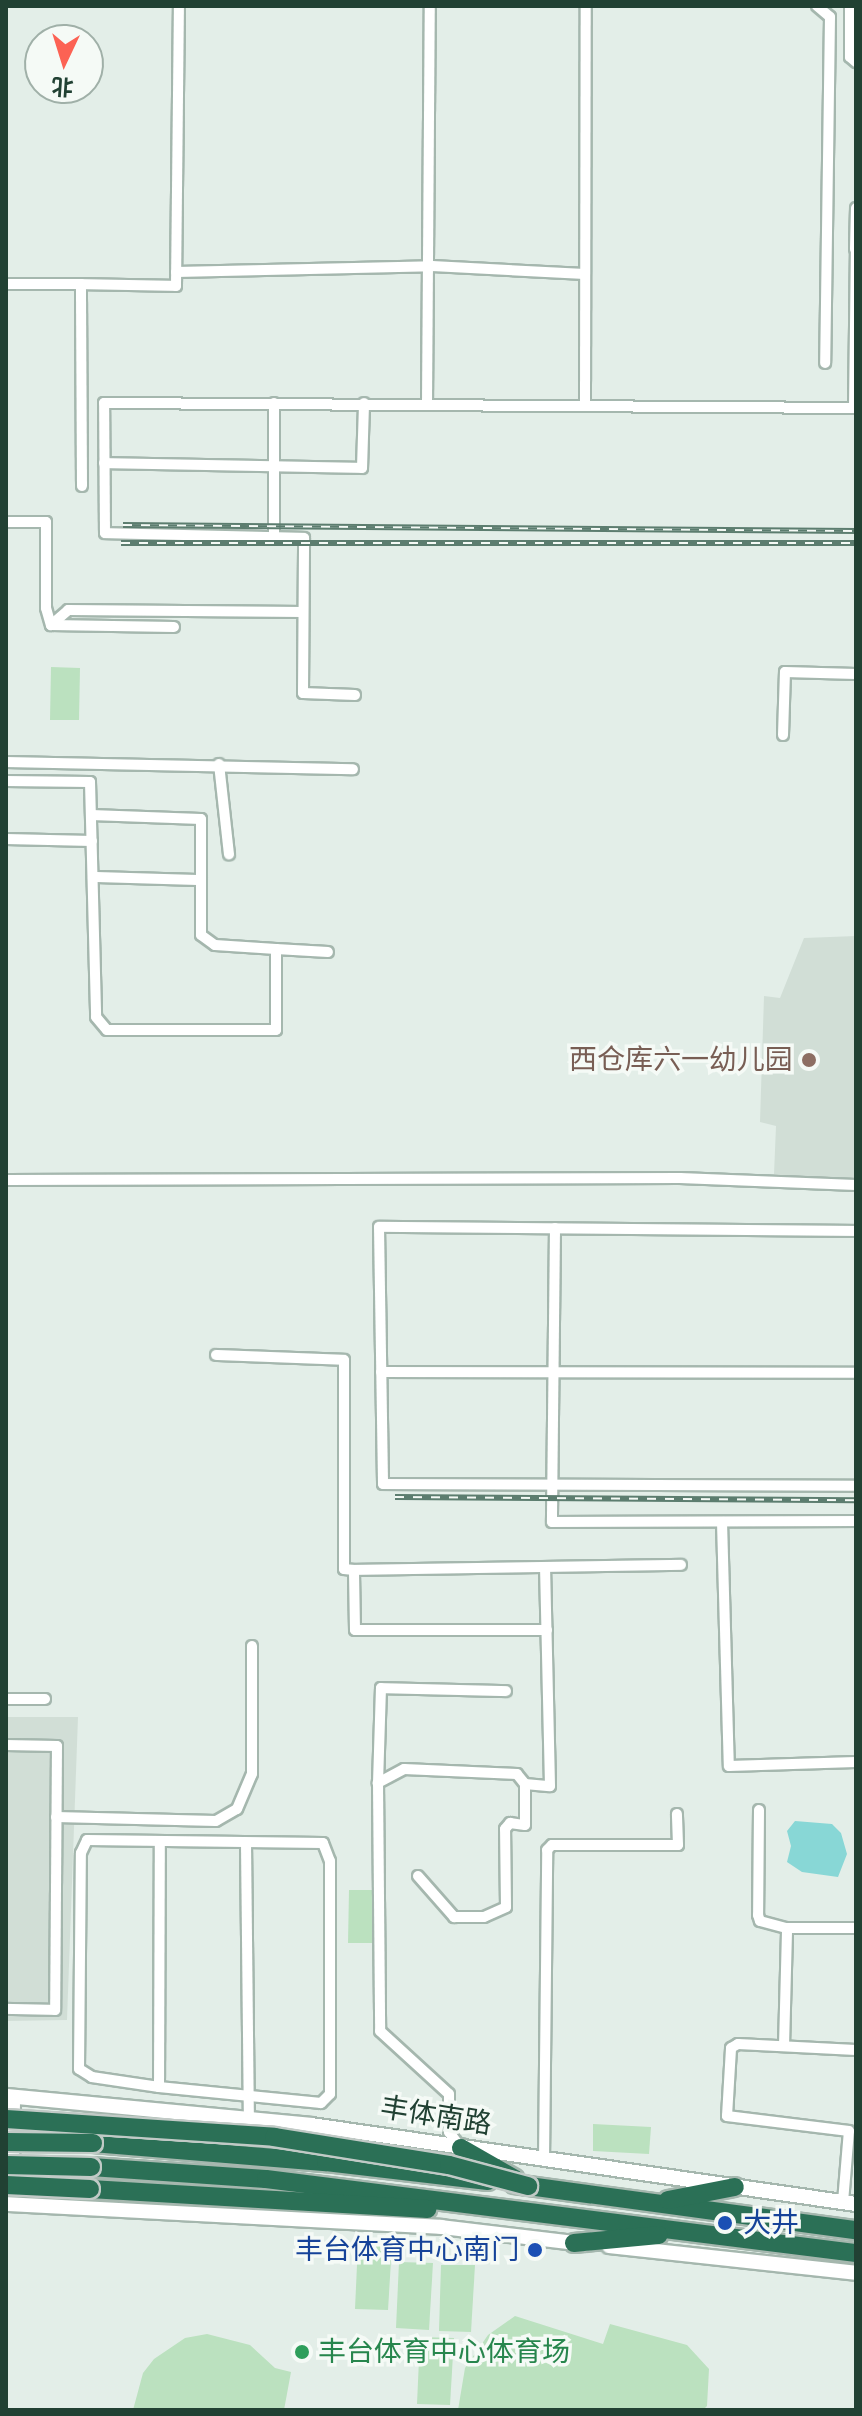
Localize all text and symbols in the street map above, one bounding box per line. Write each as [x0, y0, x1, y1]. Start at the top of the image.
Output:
north arrow [24, 24, 104, 104]
text: 北 [51, 73, 74, 100]
place label: 西仓库六一幼儿园 [569, 1043, 793, 1077]
marker: 西仓库六一幼儿园 [800, 1051, 818, 1069]
street label: 丰体南路 [378, 2091, 494, 2141]
place label: 大井 [743, 2206, 799, 2240]
marker: 大井 [714, 2212, 736, 2234]
place label: 丰台体育中心南门 [295, 2233, 519, 2267]
marker: 丰台体育中心南门 [526, 2241, 544, 2259]
place label: 丰台体育中心体育场 [318, 2335, 570, 2369]
marker: 丰台体育中心体育场 [293, 2343, 311, 2361]

